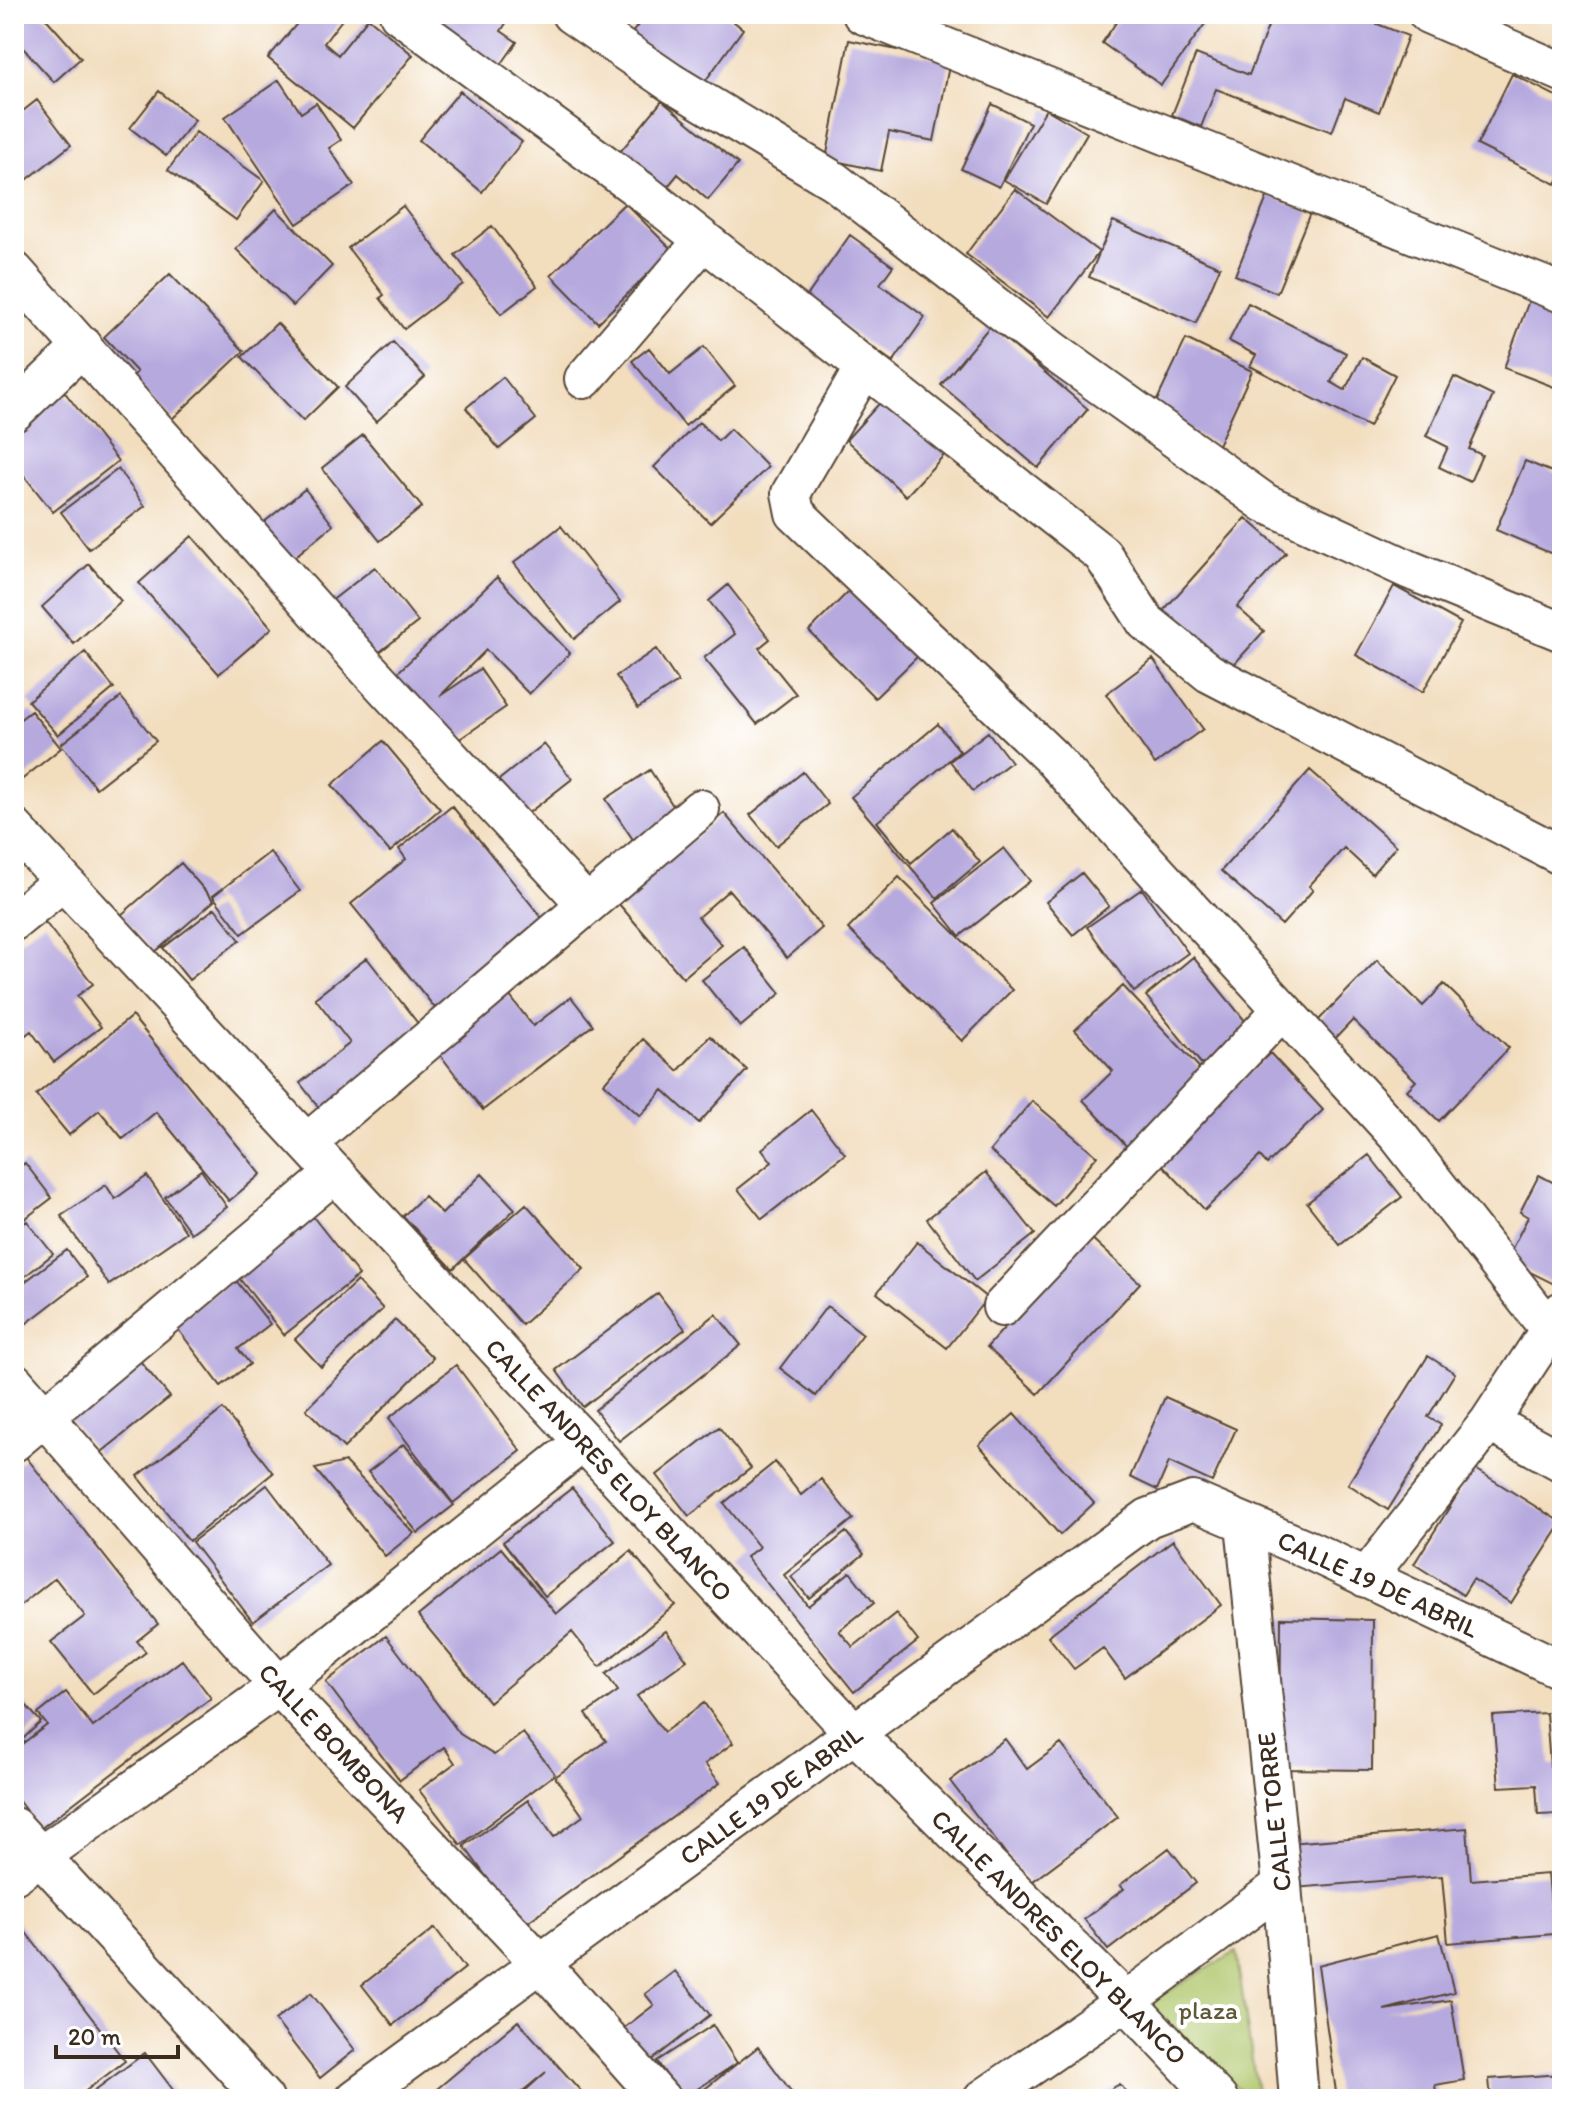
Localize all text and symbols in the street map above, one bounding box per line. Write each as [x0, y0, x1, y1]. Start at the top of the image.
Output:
street label: CALLE ANDRES ELOY BLANCO [479, 1332, 739, 1608]
street label: CALLE 19 DE ABRIL [1272, 1523, 1484, 1645]
street label: CALLE BOMBONA [252, 1657, 416, 1830]
street label: CALLE 19 DE ABRIL [673, 1718, 869, 1872]
street label: CALLE TORRE [1250, 1731, 1298, 1893]
street label: CALLE ANDRES ELOY BLANCO [925, 1803, 1193, 2071]
park label: plaza [1178, 1994, 1238, 2026]
scale bar [56, 2009, 178, 2059]
text: 20 m [68, 2022, 121, 2051]

